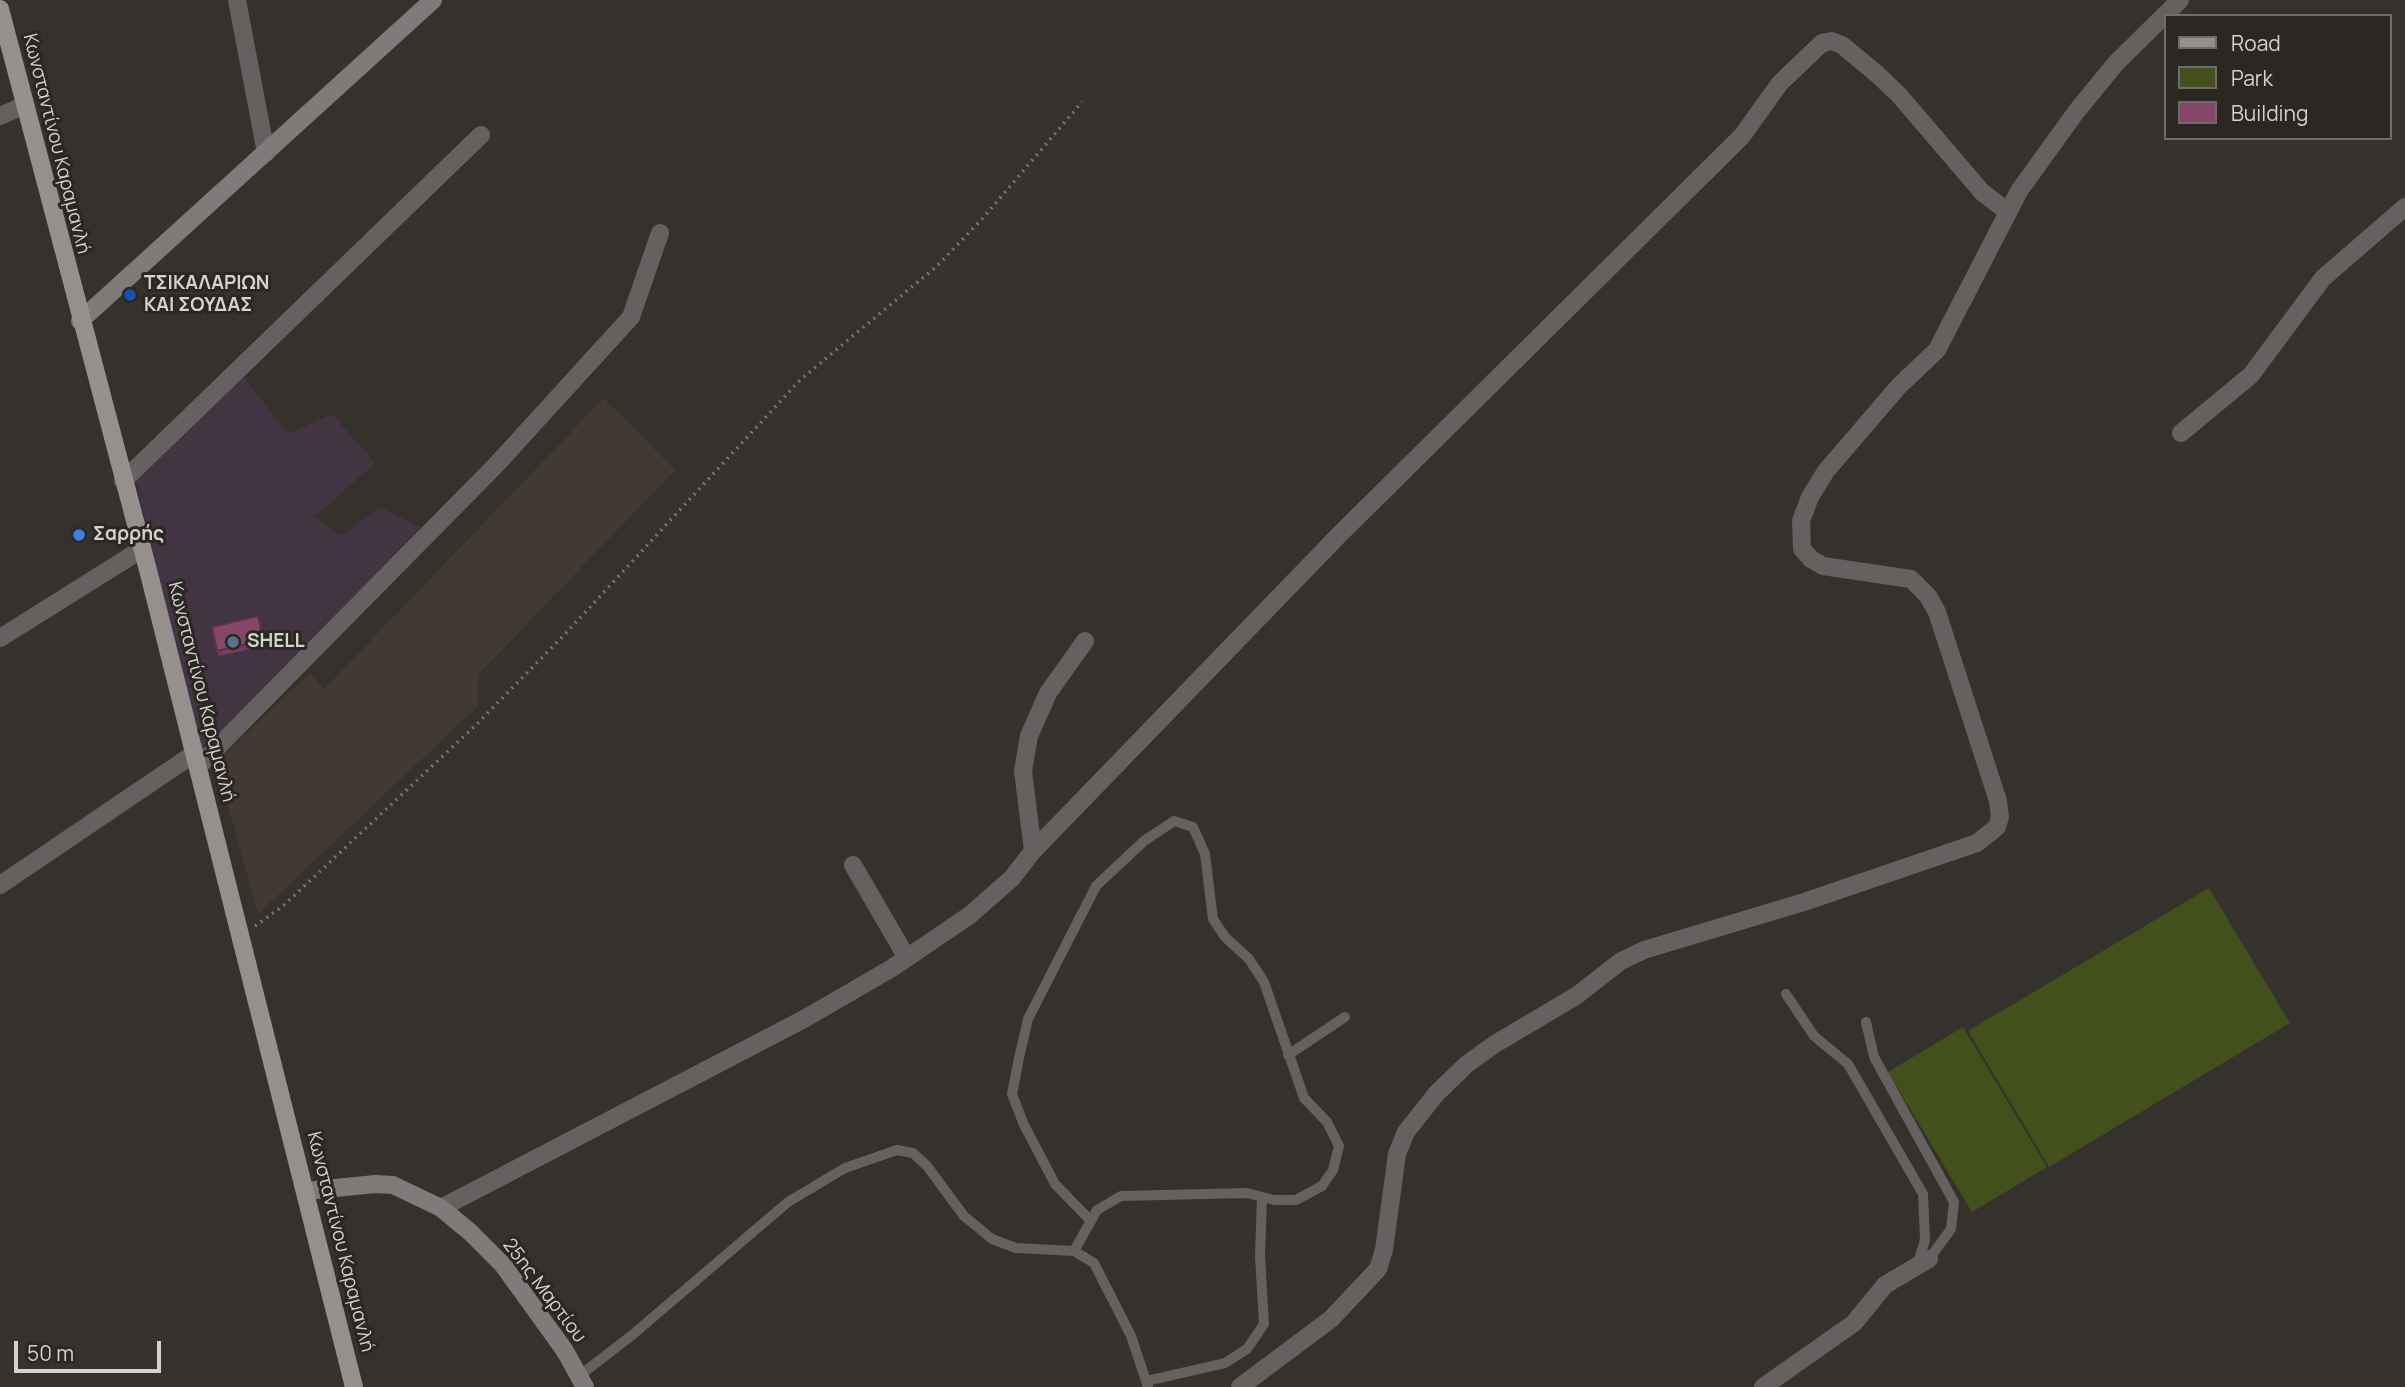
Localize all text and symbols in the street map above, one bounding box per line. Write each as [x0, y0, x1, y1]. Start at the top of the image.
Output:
legend [2164, 14, 2391, 140]
text: Road [2231, 29, 2281, 57]
street label: Κωνσταντίνου Καραμανλή [18, 32, 94, 256]
text: Park [2231, 64, 2273, 92]
text: Building [2231, 99, 2308, 127]
place label: ΤΣΙΚΑΛΑΡΙΩΝ ΚΑΙ ΣΟΥΔΑΣ [144, 273, 269, 317]
marker: ΤΣΙΚΑΛΑΡΙΩΝ ΚΑΙ ΣΟΥΔΑΣ [122, 287, 138, 303]
place label: Σαρρής [93, 524, 164, 546]
marker: Σαρρής [71, 527, 87, 543]
street label: Κωνσταντίνου Καραμανλή [163, 580, 239, 804]
place label: SHELL [247, 631, 305, 653]
marker: SHELL [225, 634, 241, 650]
street label: Κωνσταντίνου Καραμανλή [302, 1130, 378, 1354]
street label: 25ης Μαρτίου [497, 1235, 591, 1347]
scale bar [18, 1328, 164, 1372]
text: 50 m [27, 1339, 74, 1367]

